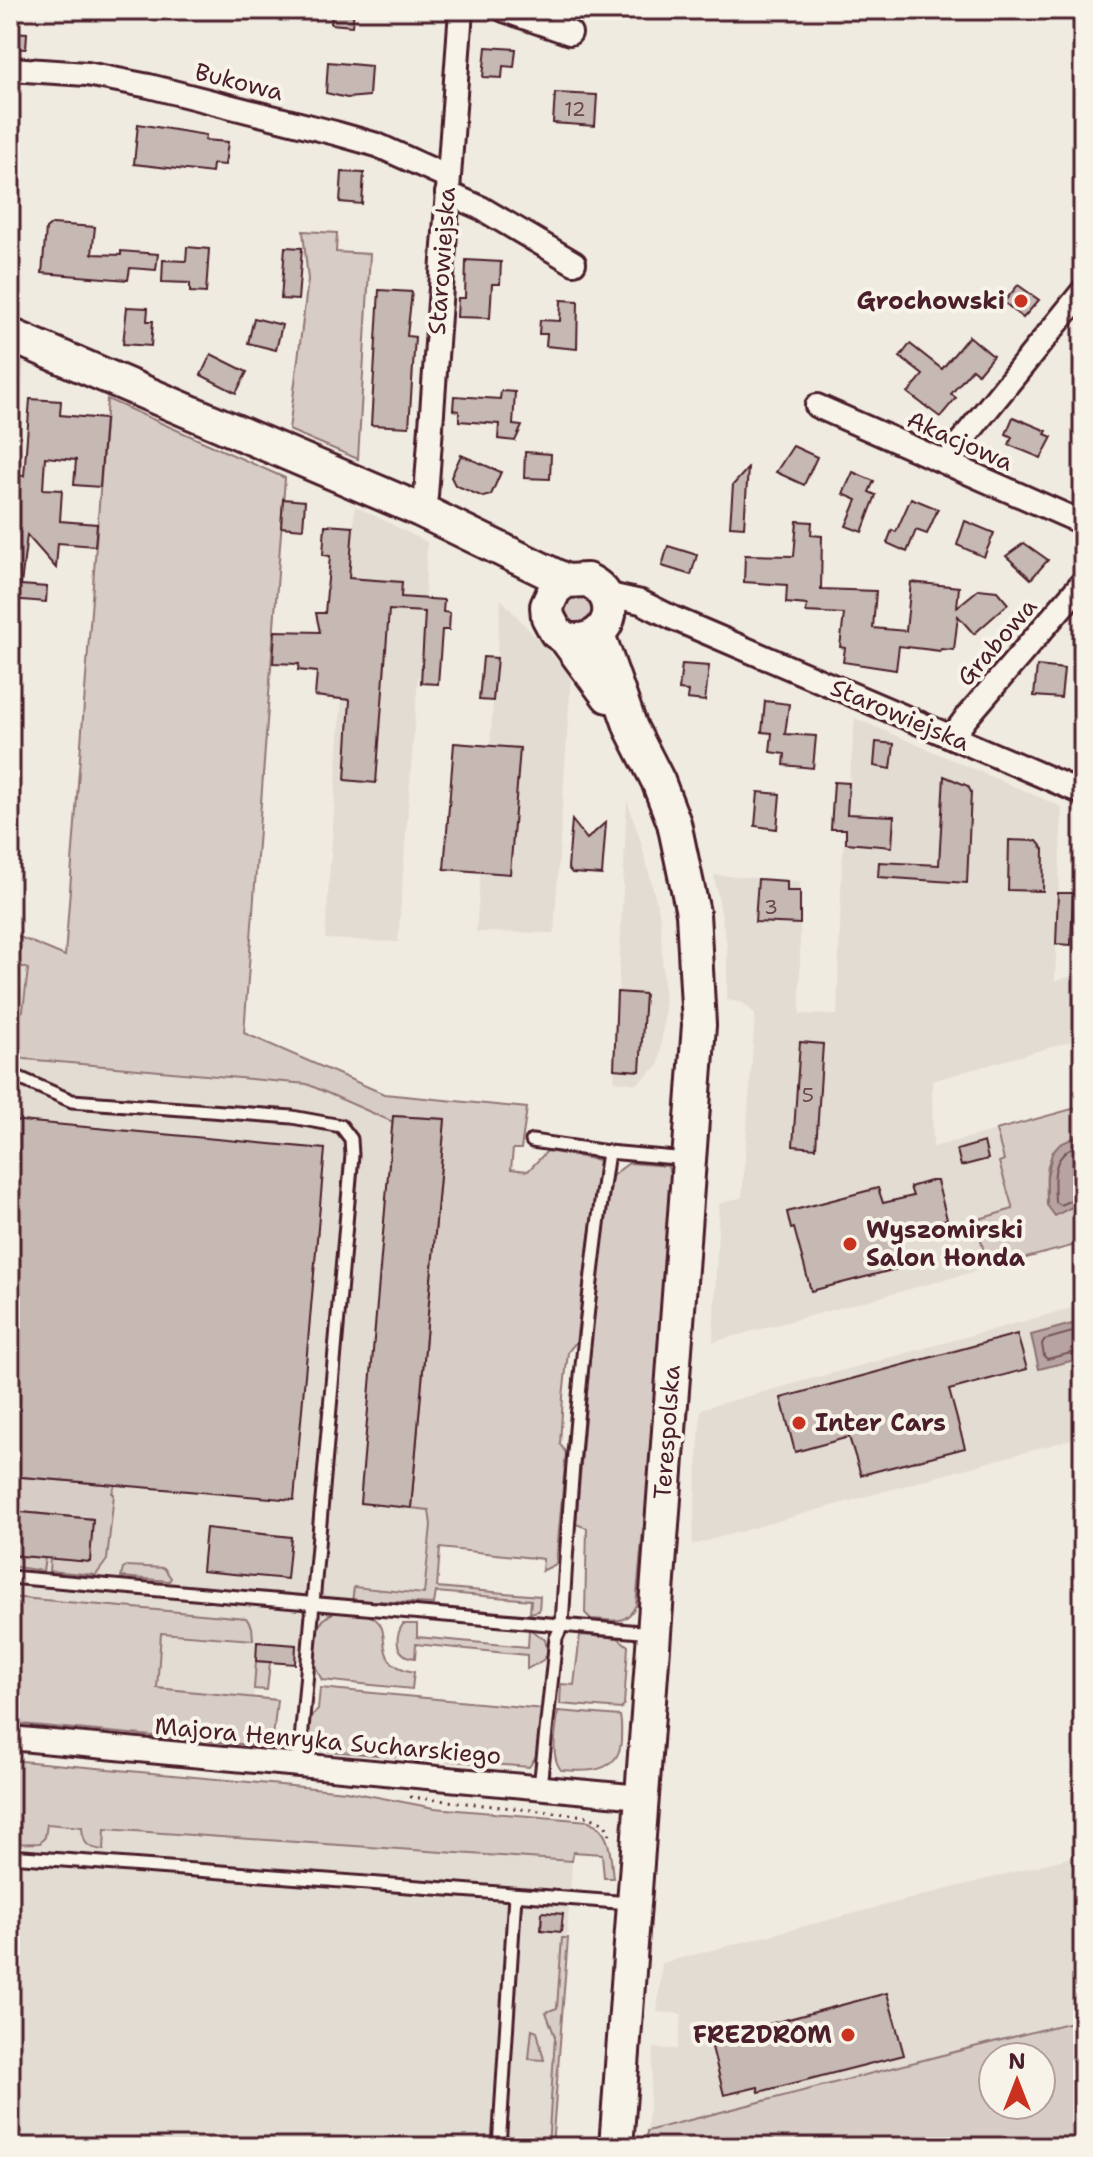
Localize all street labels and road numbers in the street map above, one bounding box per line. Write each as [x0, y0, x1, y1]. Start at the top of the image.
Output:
street label: Bukowa [191, 56, 287, 108]
street label: Starowiejska [421, 186, 463, 336]
street label: Akacjowa [902, 403, 1018, 479]
street label: Grabowa [950, 591, 1044, 693]
street label: Starowiejska [826, 671, 974, 759]
street label: Terespolska [646, 1364, 688, 1500]
street label: Majora Henryka Sucharskiego [153, 1710, 503, 1772]

